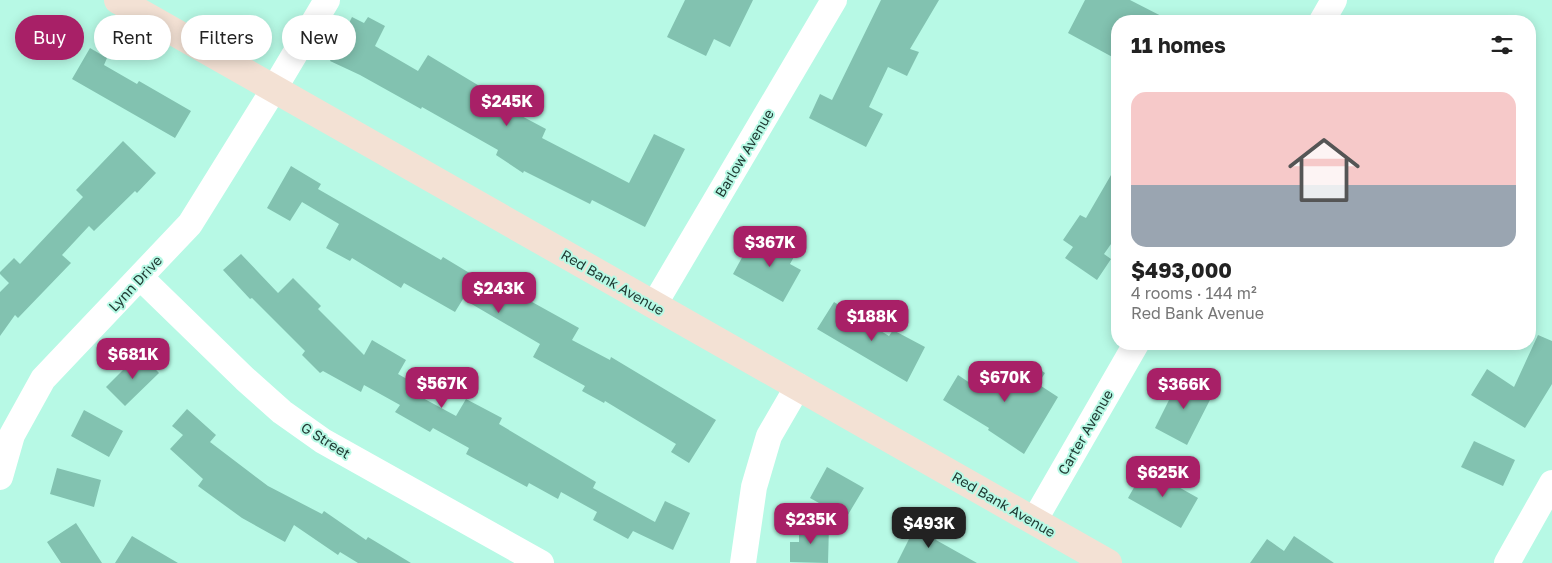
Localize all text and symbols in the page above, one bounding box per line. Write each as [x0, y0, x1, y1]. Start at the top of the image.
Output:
chip: Buy [15, 15, 84, 60]
chip: Rent [94, 15, 171, 60]
chip: Filters [181, 15, 272, 60]
chip: New [282, 15, 356, 60]
icon: filters [1488, 31, 1516, 59]
text: 11 homes [1131, 32, 1226, 58]
pin: $245K [472, 84, 542, 127]
text: $245K [481, 91, 533, 111]
street label: Barlow Avenue [711, 106, 777, 200]
icon: home [1279, 125, 1369, 215]
pin: $367K [735, 226, 805, 268]
text: $367K [745, 232, 795, 252]
street label: Red Bank Avenue [558, 246, 668, 318]
street label: Lynn Drive [105, 252, 165, 314]
text: $493,000 [1131, 257, 1232, 283]
pin: $243K [464, 272, 534, 314]
text: $243K [473, 278, 525, 298]
text: 4 rooms · 144 m² [1131, 283, 1257, 303]
pin: $188K [837, 300, 907, 342]
text: Red Bank Avenue [1131, 303, 1264, 323]
text: $188K [846, 306, 898, 326]
pin: $681K [98, 338, 168, 380]
text: $681K [108, 344, 158, 364]
pin: $670K [970, 360, 1040, 403]
pin: $567K [407, 366, 477, 409]
text: $670K [979, 367, 1031, 387]
pin: $366K [1149, 368, 1219, 410]
text: $567K [417, 373, 467, 393]
text: $366K [1158, 374, 1210, 394]
street label: Carter Avenue [1054, 386, 1116, 478]
street label: G Street [298, 418, 354, 462]
pin: $625K [1128, 456, 1198, 498]
text: $625K [1137, 462, 1189, 482]
street label: Red Bank Avenue [949, 468, 1059, 540]
pin: $235K [776, 502, 846, 545]
pin: $493K [894, 506, 964, 549]
text: $235K [785, 509, 837, 529]
text: $493K [903, 513, 955, 533]

